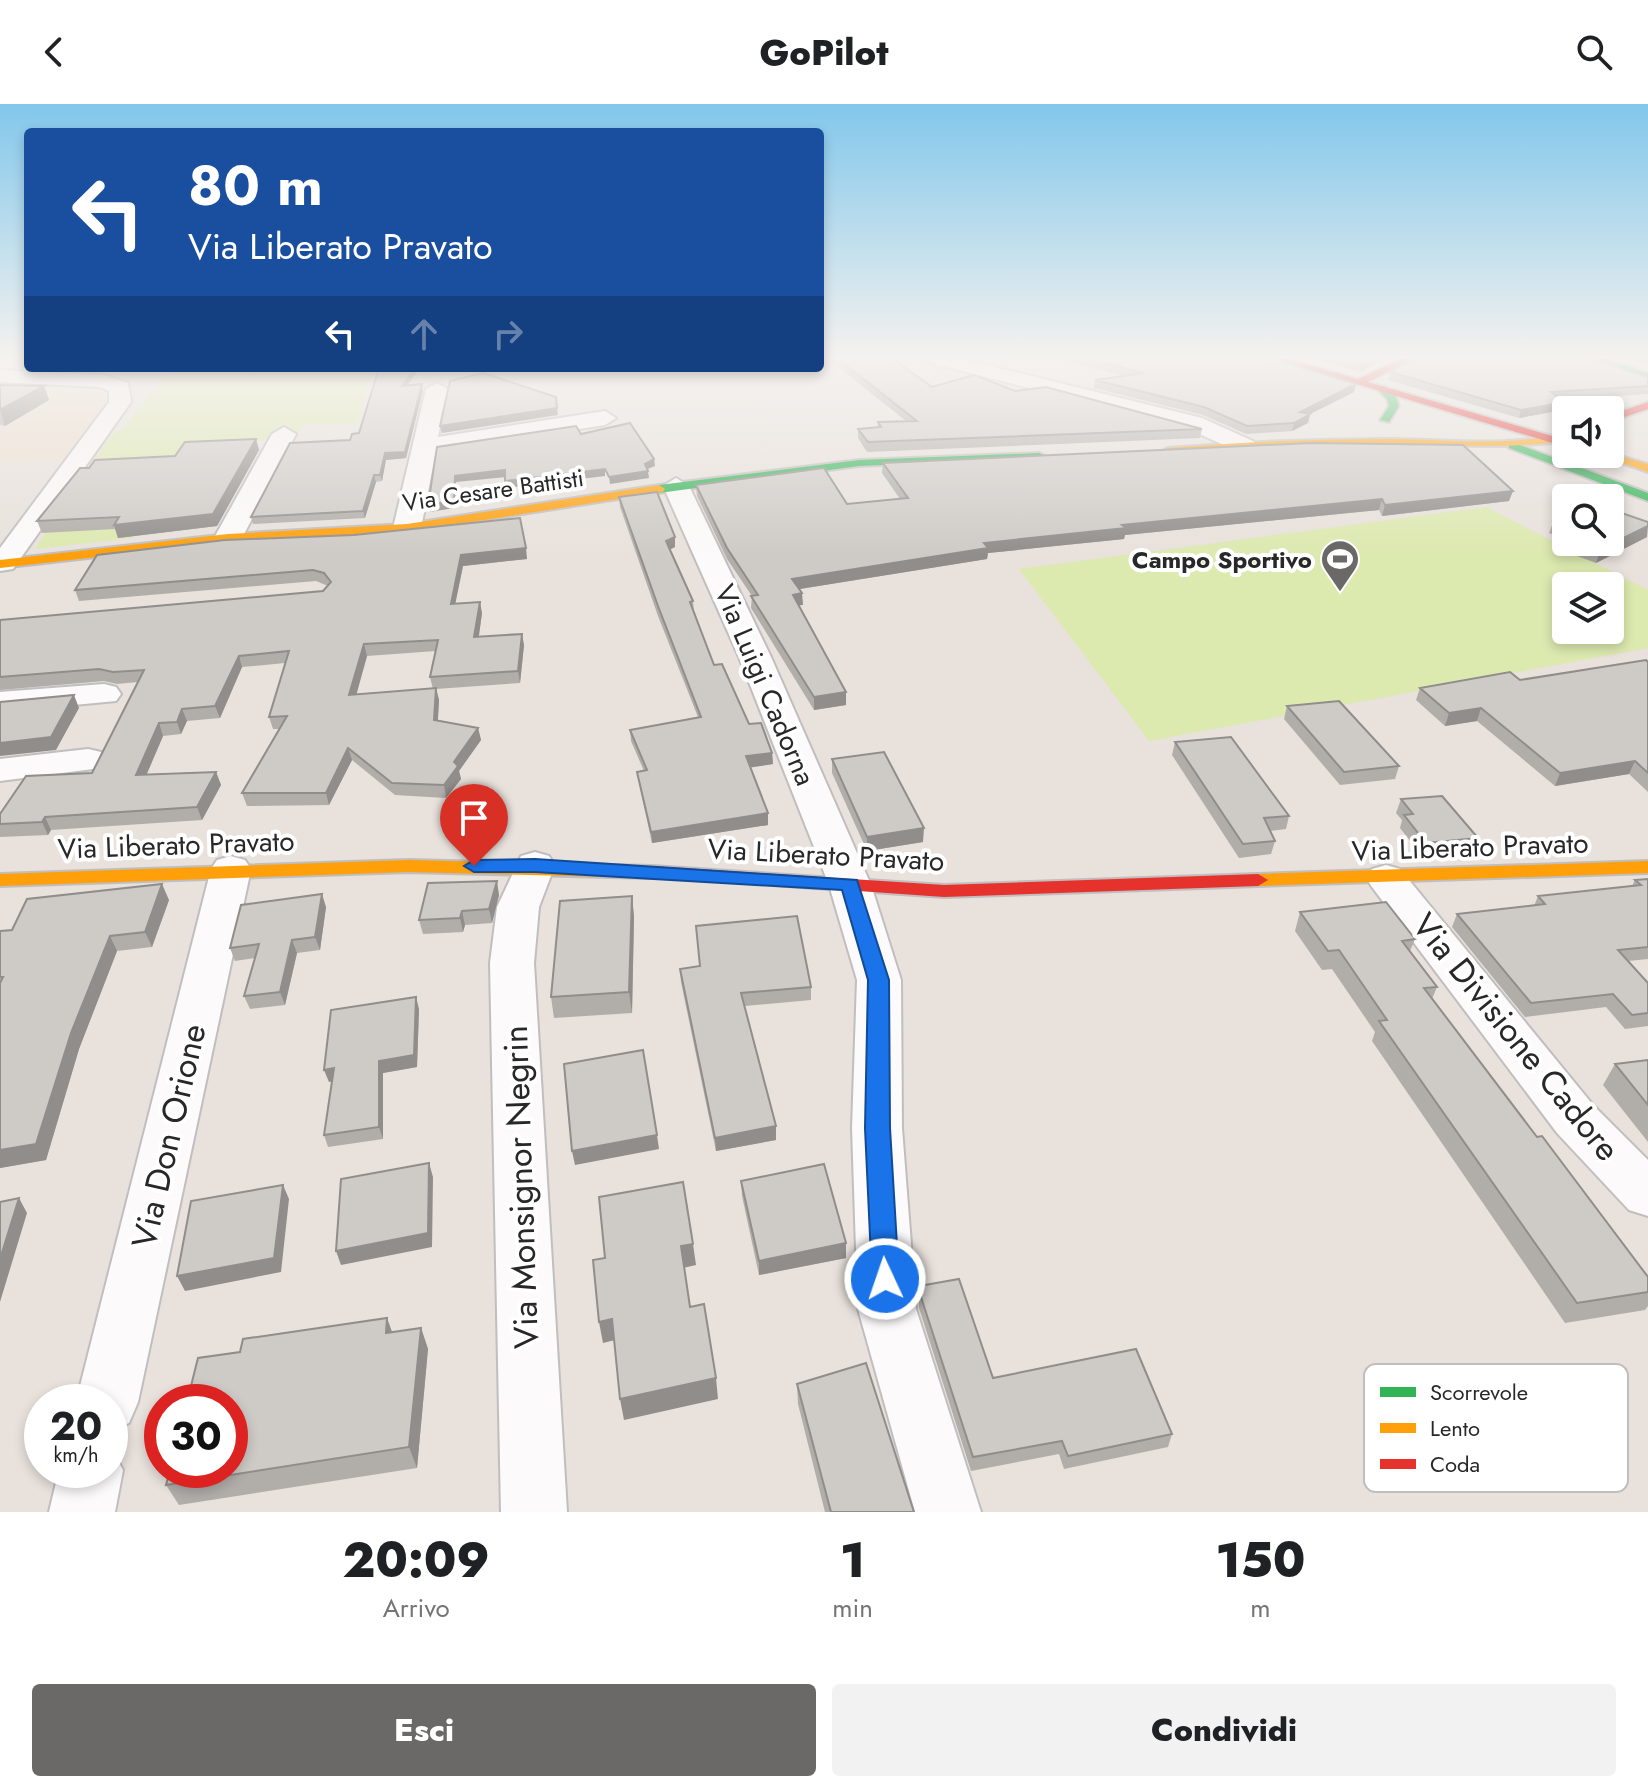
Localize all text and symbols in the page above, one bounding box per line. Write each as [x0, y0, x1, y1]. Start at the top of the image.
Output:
text: GoPilot [760, 26, 888, 78]
icon: back [32, 30, 76, 74]
icon: search [1572, 30, 1616, 74]
text: 80 m [188, 145, 323, 226]
icon: left [56, 160, 160, 264]
text: Via Liberato Pravato [188, 220, 493, 272]
icon: left [318, 312, 362, 356]
icon: ahead [402, 312, 446, 356]
icon: right [486, 312, 530, 356]
map controls [1552, 396, 1624, 644]
button: sound [1552, 396, 1624, 468]
street label: Via Cesare Battisti [400, 460, 586, 520]
button: search [1552, 484, 1624, 556]
sports icon: Campo Sportivo [1319, 538, 1361, 593]
place label: Campo Sportivo [1132, 542, 1312, 577]
button: layers [1552, 572, 1624, 644]
street label: Via Luigi Cadorna [704, 578, 826, 792]
pin [440, 784, 508, 866]
icon: arrive [452, 796, 496, 840]
street label: Via Liberato Pravato [57, 820, 295, 870]
street label: Via Liberato Pravato [1351, 822, 1589, 872]
street label: Via Liberato Pravato [707, 828, 945, 882]
street label: Via Divisione Cadore [1401, 902, 1631, 1172]
street label: Via Don Orione [119, 1019, 219, 1253]
street label: Via Monsignor Negrin [491, 1024, 551, 1350]
position arrow [843, 1237, 927, 1321]
legend [1364, 1364, 1628, 1492]
text: Scorrevole [1430, 1376, 1528, 1408]
speed limit sign: 30 [144, 1384, 248, 1488]
text: 20 [50, 1397, 102, 1455]
text: Lento [1430, 1412, 1480, 1444]
text: km/h [53, 1441, 99, 1470]
text: Coda [1430, 1448, 1480, 1480]
text: 20:09 [342, 1526, 490, 1595]
text: 1 [840, 1526, 865, 1595]
text: 150 [1215, 1526, 1306, 1595]
text: Arrivo [383, 1589, 450, 1627]
text: min [832, 1589, 873, 1627]
text: m [1250, 1589, 1271, 1627]
button: Esci [32, 1684, 816, 1776]
button: Condividi [832, 1684, 1616, 1776]

